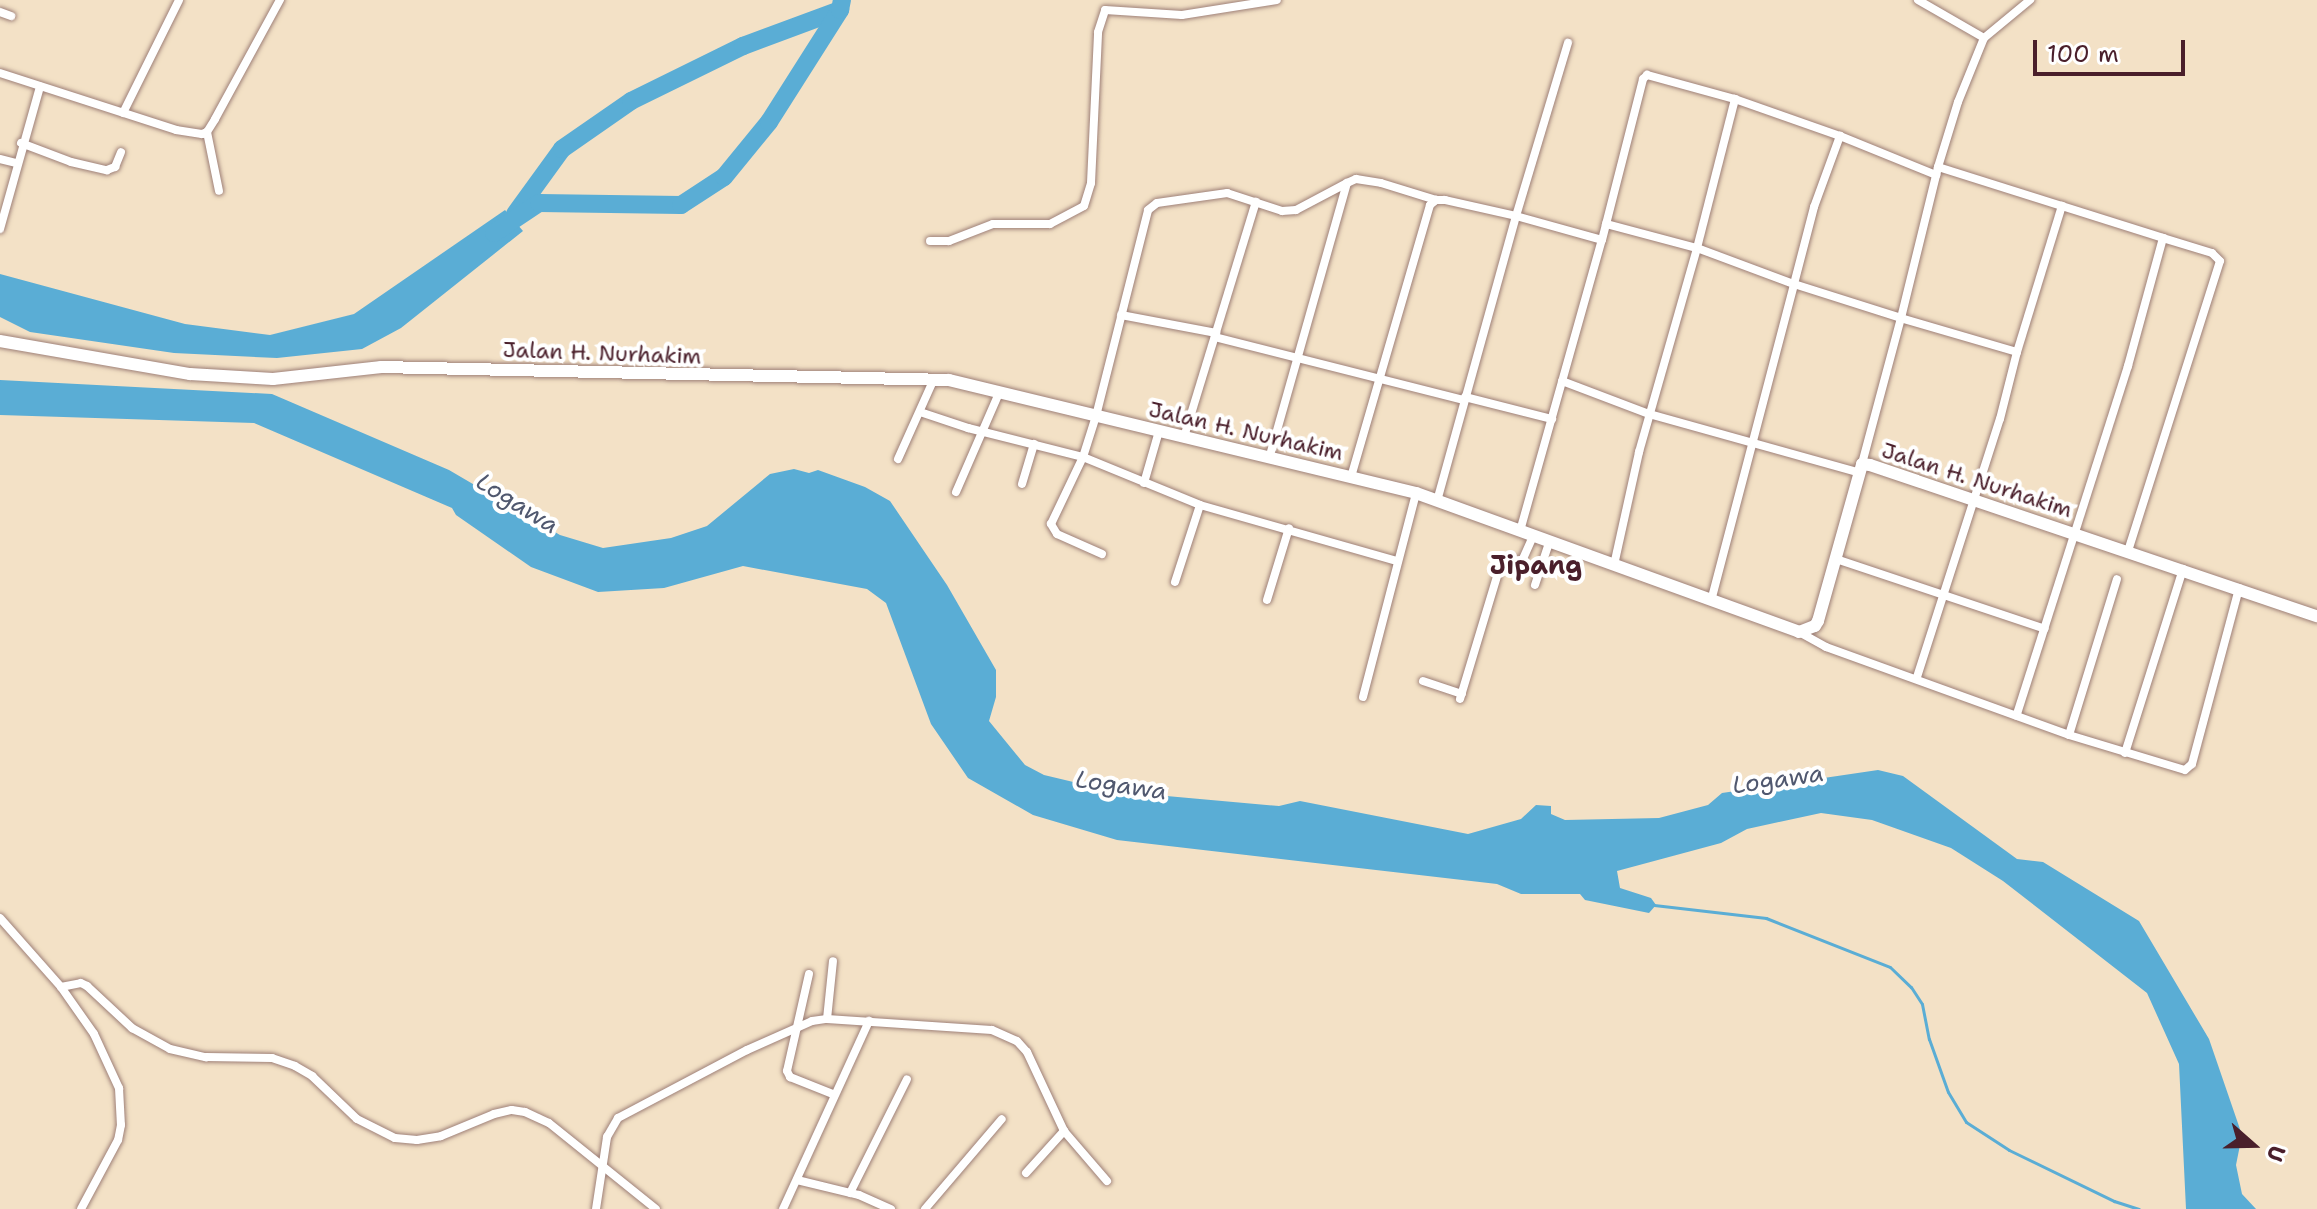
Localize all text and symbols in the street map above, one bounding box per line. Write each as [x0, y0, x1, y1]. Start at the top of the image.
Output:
scale bar [2037, 24, 2189, 74]
text: 100 m [2047, 38, 2119, 70]
street label: Jalan H. Nurhakim [502, 336, 702, 370]
street label: Jalan H. Nurhakim [1146, 396, 1346, 466]
street label: Jalan H. Nurhakim [1878, 437, 2076, 523]
water label: Logawa [470, 467, 564, 541]
district label: Jipang [1490, 549, 1582, 581]
water label: Logawa [1731, 759, 1825, 801]
water label: Logawa [1074, 765, 1168, 807]
north arrow [2213, 1105, 2293, 1185]
text: U [2260, 1141, 2292, 1165]

